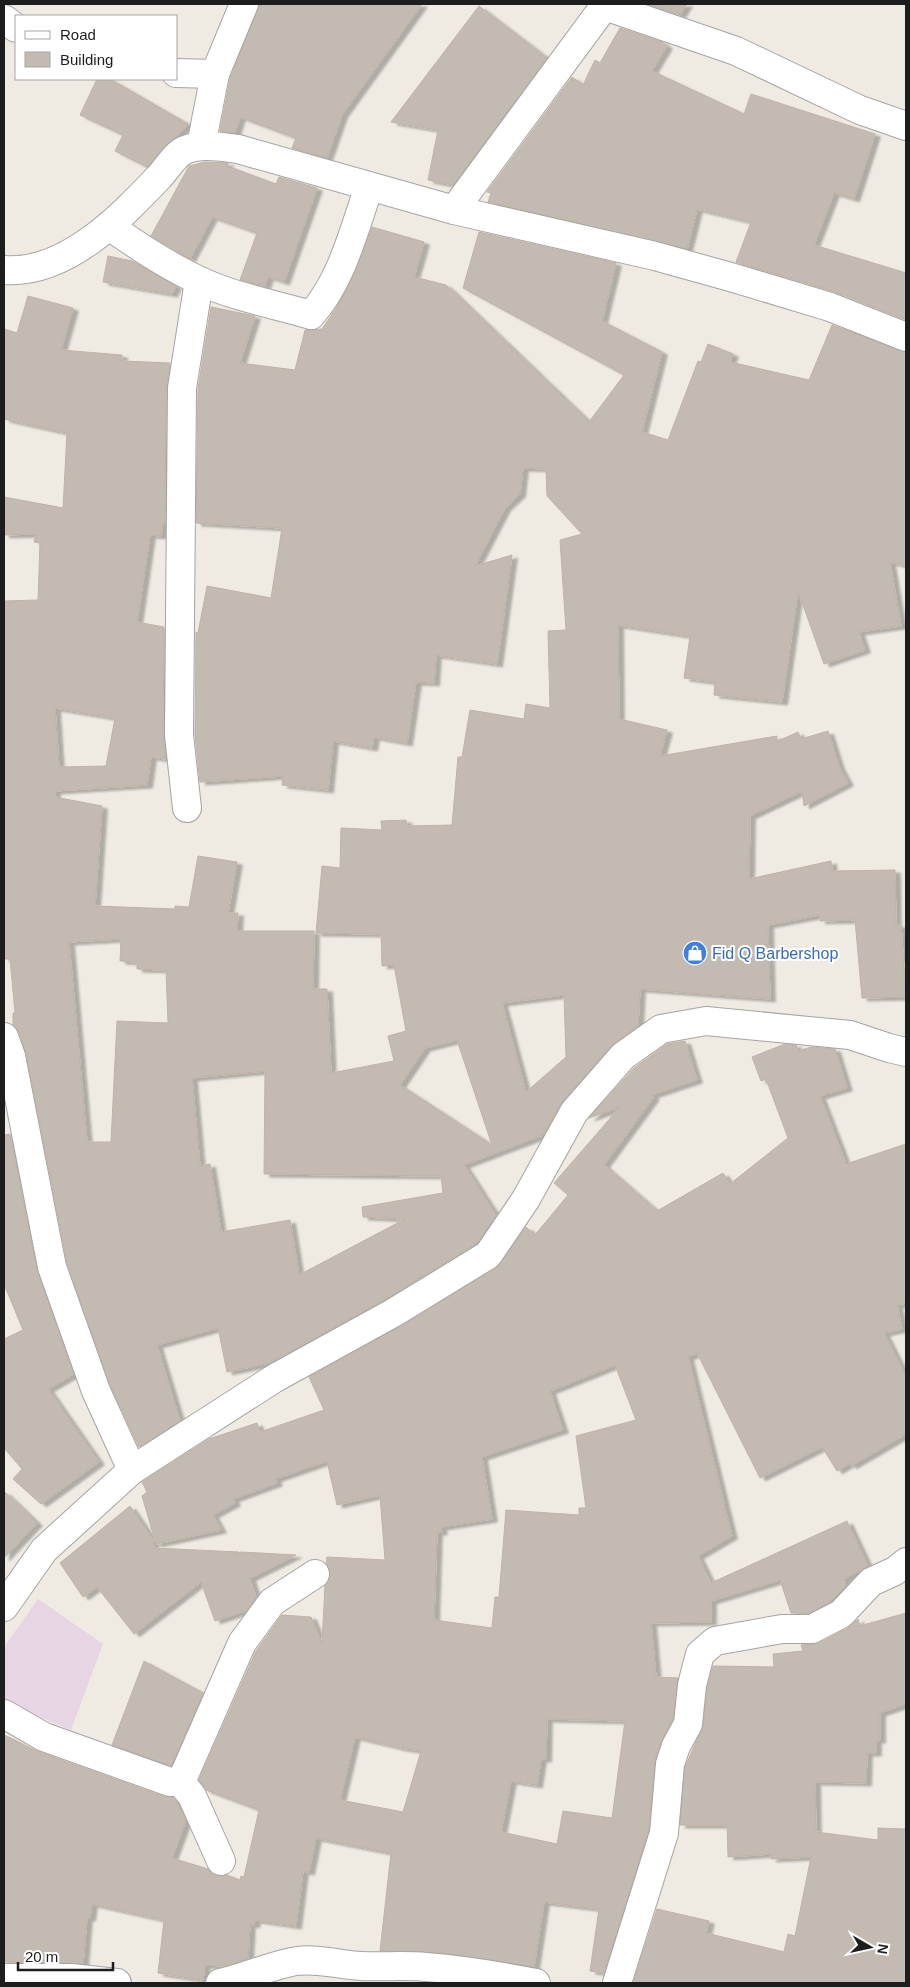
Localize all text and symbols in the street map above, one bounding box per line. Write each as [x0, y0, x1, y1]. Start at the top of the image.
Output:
legend [15, 15, 178, 80]
text: Road [60, 26, 96, 43]
text: Building [60, 51, 113, 68]
shop icon: Fid Q Barbershop [682, 940, 708, 966]
place label: Fid Q Barbershop [712, 945, 838, 962]
north arrow [845, 1922, 895, 1972]
scale bar [18, 1940, 112, 1972]
text: N [874, 1943, 892, 1955]
text: 20 m [25, 1948, 58, 1965]

